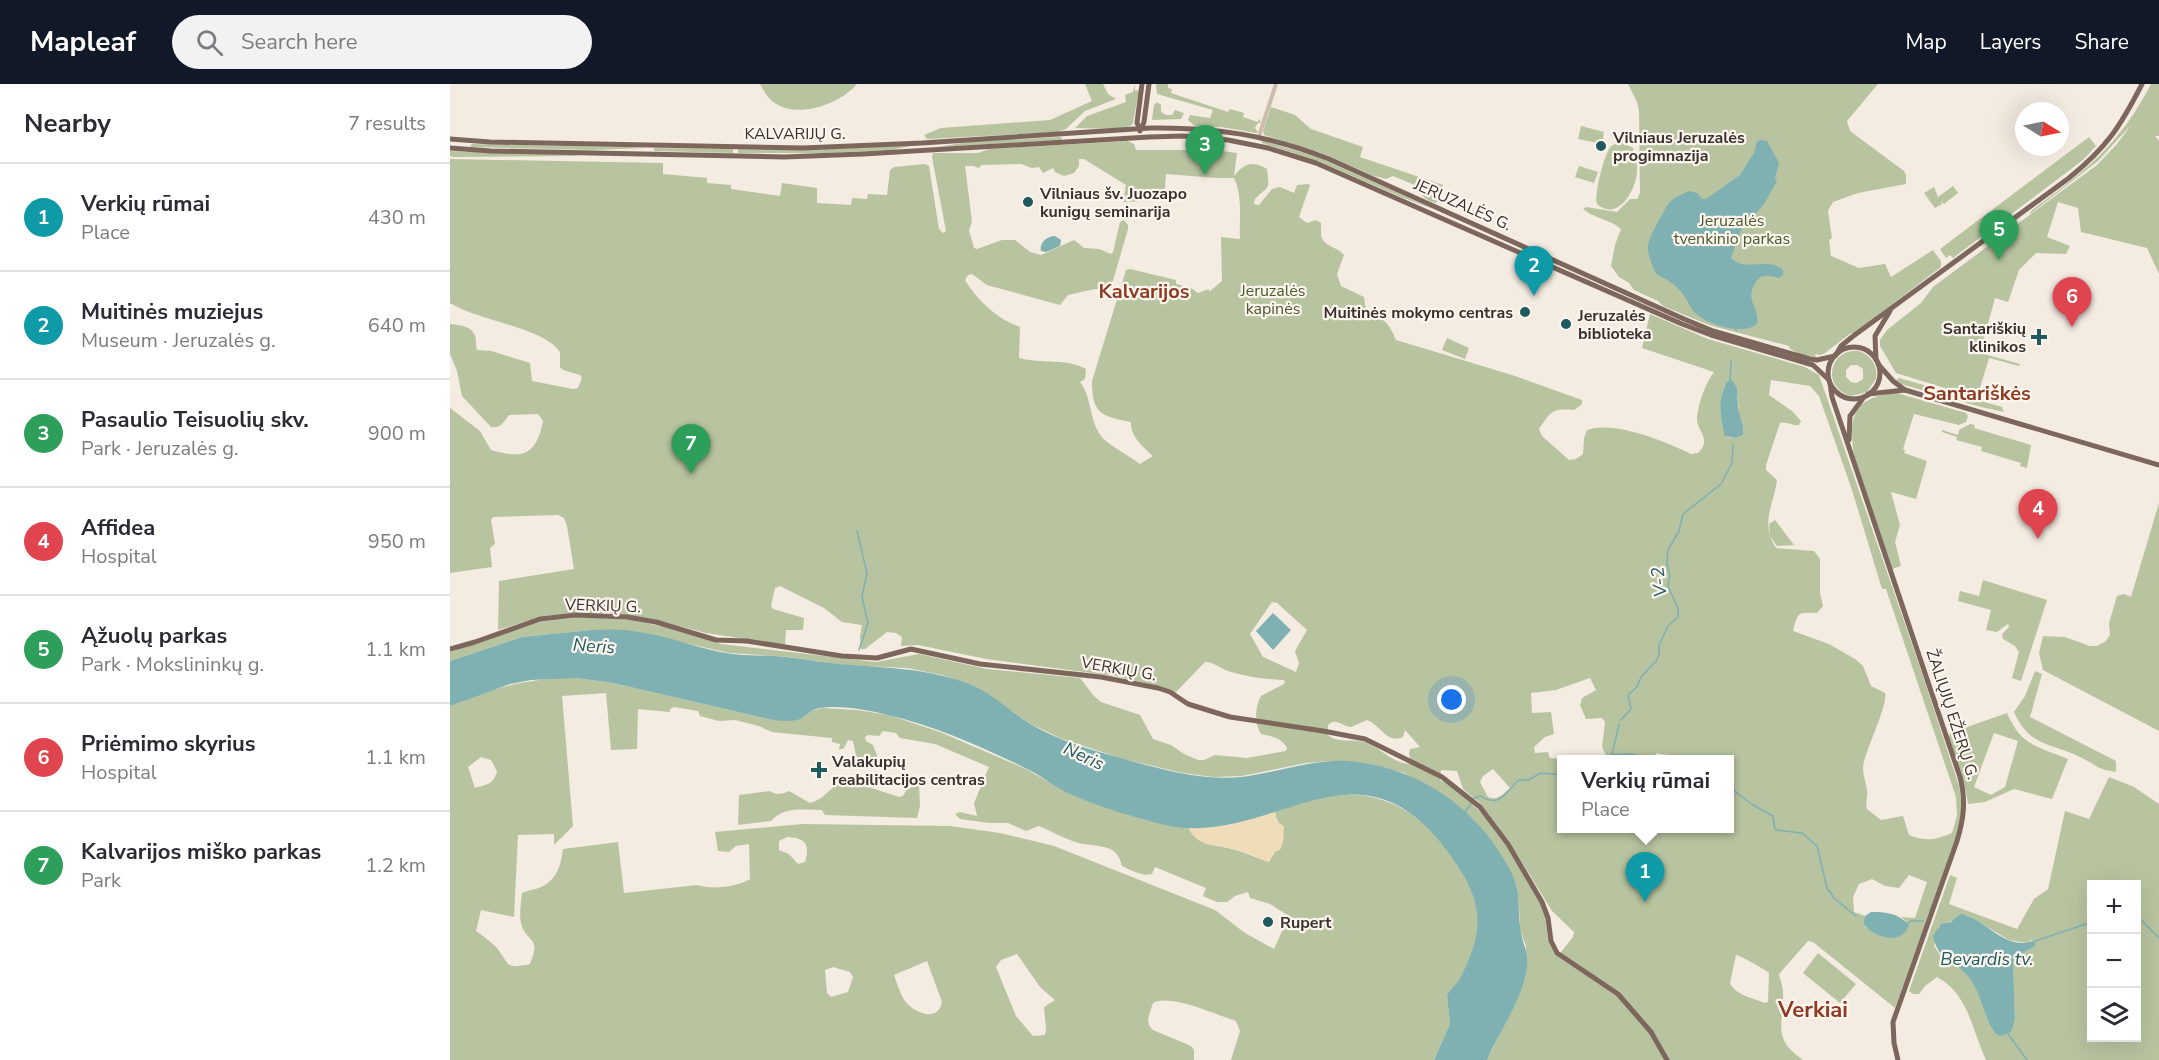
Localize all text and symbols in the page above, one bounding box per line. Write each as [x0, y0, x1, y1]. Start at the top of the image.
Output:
search box [172, 15, 592, 69]
text: Mapleaf [30, 23, 136, 61]
icon: search [193, 26, 226, 59]
text: Search here [241, 27, 358, 57]
text: Map [1905, 28, 1947, 56]
text: Layers [1980, 28, 2041, 56]
text: Share [2074, 28, 2129, 56]
north arrow [2015, 102, 2069, 156]
text: Nearby [24, 106, 111, 141]
text: 7 results [348, 110, 426, 137]
street label: KALVARIJŲ G. [744, 123, 846, 145]
pin: 3 [1186, 126, 1224, 175]
place label: Vilniaus Jeruzalės progimnazija [1612, 127, 1745, 167]
marker: Vilniaus Jeruzalės progimnazija [1594, 139, 1608, 153]
street label: JERUZALĖS G. [1409, 173, 1515, 236]
place label: Vilniaus šv. Juozapo kunigų seminarija [1039, 183, 1187, 223]
text: Verkių rūmai [81, 189, 210, 219]
marker: Vilniaus šv. Juozapo kunigų seminarija [1021, 195, 1035, 209]
text: 1 [38, 204, 50, 231]
text: 430 m [368, 204, 426, 231]
park label: Jeruzalės tvenkinio parkas [1674, 210, 1790, 250]
pin: 5 [1980, 210, 2018, 260]
text: Place [81, 219, 130, 246]
pin: 2 [1514, 246, 1554, 296]
district label: Kalvarijos [1098, 278, 1190, 305]
pin: 6 [2052, 278, 2092, 327]
park label: Jeruzalės kapinės [1239, 280, 1306, 320]
text: Muitinės muziejus [81, 297, 263, 327]
place label: Muitinės mokymo centras [1324, 302, 1513, 324]
marker: Muitinės mokymo centras [1518, 305, 1532, 319]
place label: Jeruzalės biblioteka [1577, 305, 1652, 345]
text: 2 [38, 312, 50, 339]
text: 640 m [368, 312, 426, 339]
marker: Jeruzalės biblioteka [1559, 317, 1573, 331]
place label: Santariškių klinikos [1943, 318, 2026, 358]
text: Museum · Jeruzalės g. [81, 327, 276, 354]
marker: Santariškių klinikos [2030, 328, 2048, 346]
district label: Santariškės [1923, 380, 2031, 407]
text: Pasaulio Teisuolių skv. [81, 405, 309, 435]
text: 3 [38, 420, 50, 447]
text: 900 m [368, 420, 426, 447]
pin: 7 [672, 424, 710, 474]
text: Park · Jeruzalės g. [81, 435, 239, 462]
pin: 4 [2018, 490, 2058, 539]
text: Affidea [81, 513, 155, 543]
text: 4 [38, 528, 50, 555]
text: 950 m [368, 528, 426, 555]
text: Hospital [81, 543, 157, 570]
water label: V-2 [1645, 565, 1673, 598]
street label: VERKIŲ G. [564, 594, 641, 618]
text: Ąžuolų parkas [81, 621, 227, 651]
water label: Neris [572, 633, 616, 659]
text: 5 [38, 636, 50, 663]
text: 1.1 km [365, 636, 426, 663]
street label: ŽALIŲJŲ EŽERŲ G. [1921, 646, 1983, 782]
text: Park · Mokslininkų g. [81, 651, 264, 678]
street label: VERKIŲ G. [1078, 651, 1158, 686]
your location [1437, 685, 1466, 714]
text: Priėmimo skyrius [81, 729, 256, 759]
water label: Neris [1060, 736, 1108, 776]
text: 6 [38, 744, 50, 771]
text: 1.1 km [365, 744, 426, 771]
place label: Valakupių reabilitacijos centras [831, 751, 985, 791]
popup [1557, 755, 1734, 833]
text: Hospital [81, 759, 157, 786]
marker: Valakupių reabilitacijos centras [810, 761, 828, 779]
text: Verkių rūmai [1581, 766, 1710, 796]
text: Place [1581, 796, 1630, 823]
text: Kalvarijos miško parkas [81, 837, 321, 867]
text: 7 [38, 852, 50, 879]
text: 1.2 km [365, 852, 426, 879]
pin: 1 [1626, 852, 1664, 902]
text: Park [81, 867, 121, 894]
map controls [2087, 880, 2141, 1042]
button: + [2087, 880, 2141, 934]
place label: Rupert [1280, 912, 1332, 934]
marker: Rupert [1261, 915, 1275, 929]
button: − [2087, 934, 2141, 988]
water label: Bevardis tv. [1940, 947, 2034, 971]
button: layers [2087, 988, 2141, 1042]
district label: Verkiai [1777, 995, 1848, 1025]

